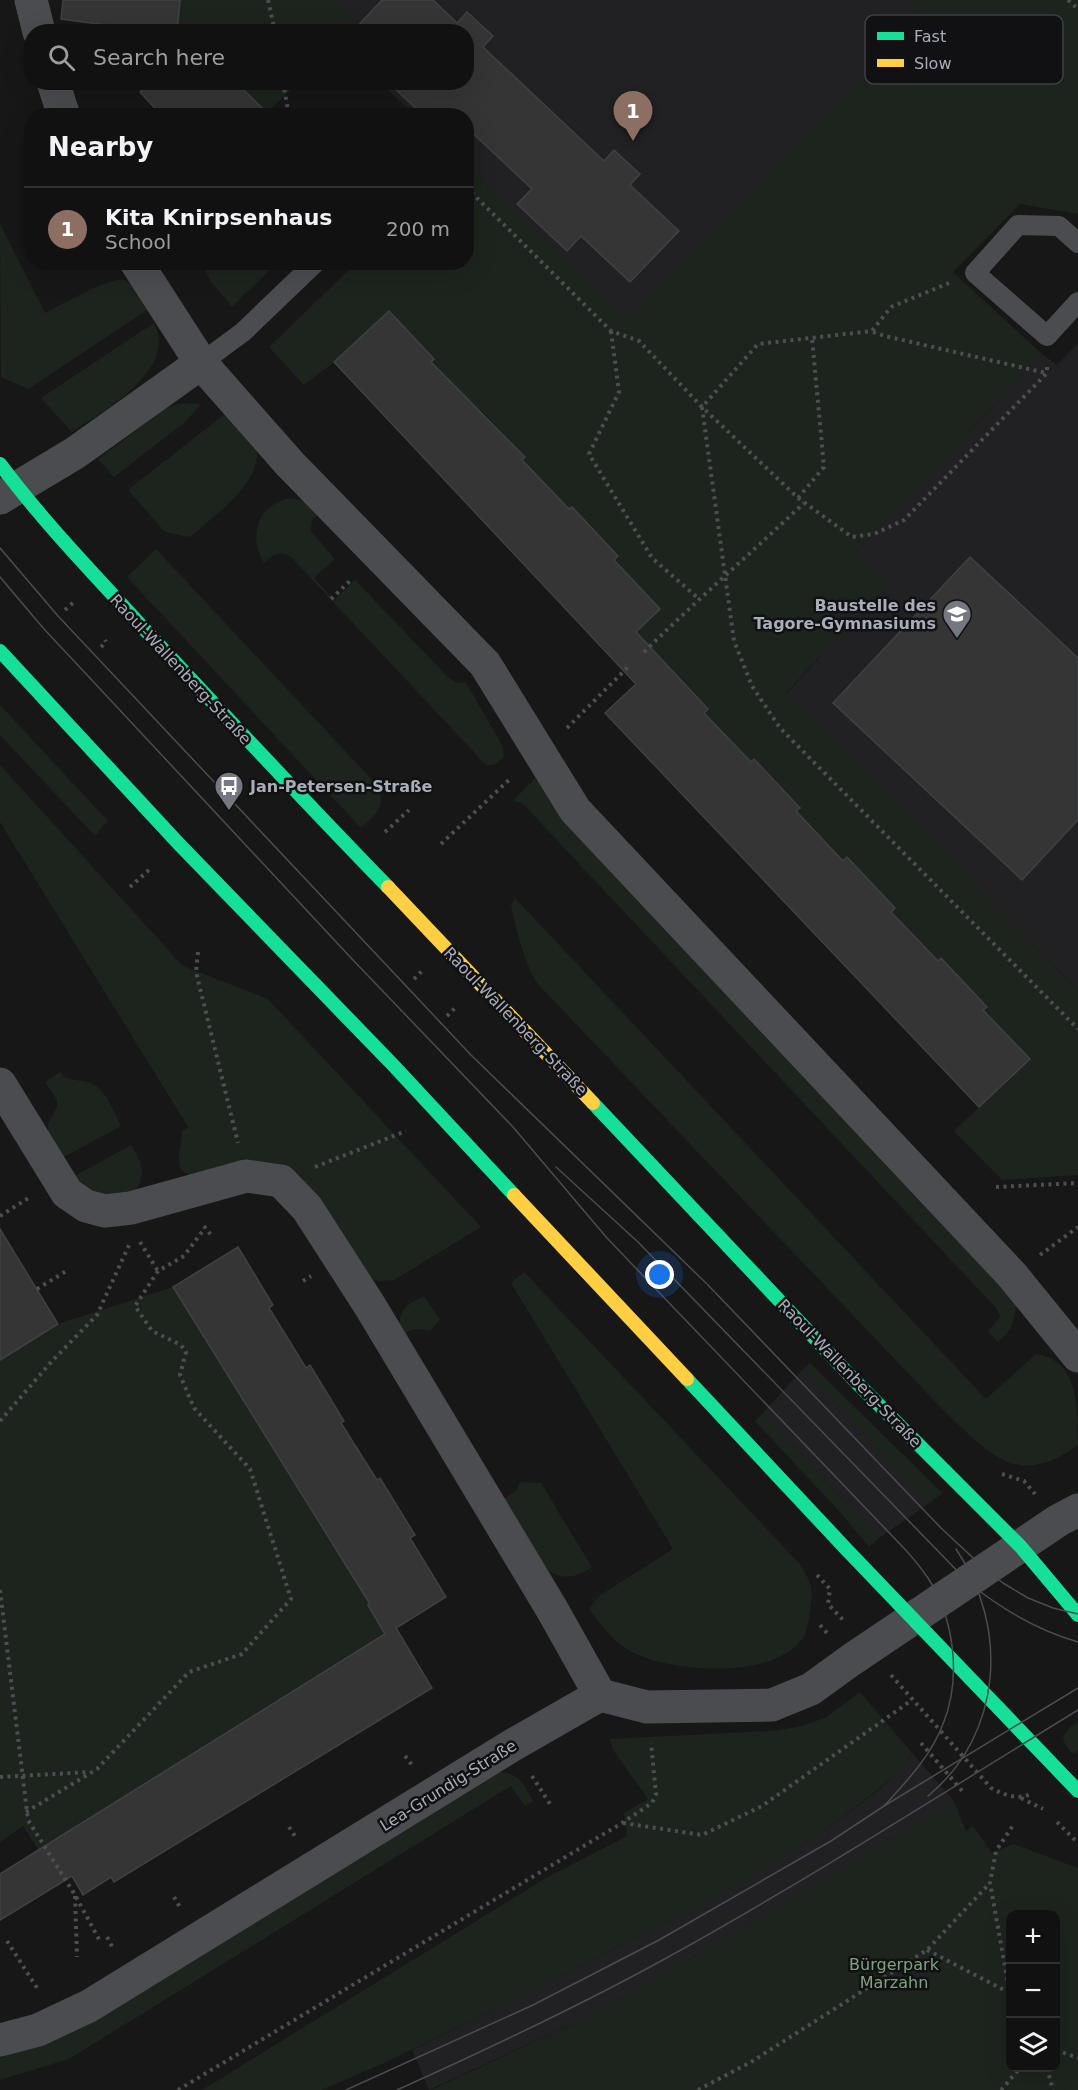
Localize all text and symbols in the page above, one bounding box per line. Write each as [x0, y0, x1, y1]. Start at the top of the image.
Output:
legend [865, 15, 1063, 84]
search box [24, 24, 474, 90]
text: Fast [914, 27, 946, 46]
icon: search [45, 41, 78, 74]
text: Search here [93, 45, 225, 70]
text: Slow [914, 54, 951, 73]
pin: 1 [614, 92, 652, 141]
text: Nearby [48, 132, 153, 162]
text: Kita Knirpsenhaus [105, 205, 332, 230]
text: 1 [61, 217, 74, 241]
text: 200 m [386, 217, 450, 241]
text: School [105, 230, 171, 254]
street label: Raoul-Wallenberg-Straße [106, 590, 255, 748]
place label: Baustelle des Tagore-Gymnasiums [754, 596, 936, 633]
school or university icon: Baustelle des Tagore-Gymnasiums [941, 598, 973, 640]
bus stop icon: Jan-Petersen-Straße [213, 770, 245, 812]
place label: Jan-Petersen-Straße [249, 777, 433, 796]
street label: Raoul-Wallenberg-Straße [440, 943, 591, 1099]
your location [645, 1260, 674, 1289]
street label: Raoul-Wallenberg-Straße [774, 1295, 925, 1451]
street label: Lea-Grundig-Straße [377, 1736, 520, 1835]
map controls [1006, 1910, 1060, 2072]
button: + [1006, 1910, 1060, 1964]
park label: Bürgerpark Marzahn [849, 1955, 940, 1992]
button: − [1006, 1964, 1060, 2018]
button: layers [1006, 2018, 1060, 2072]

